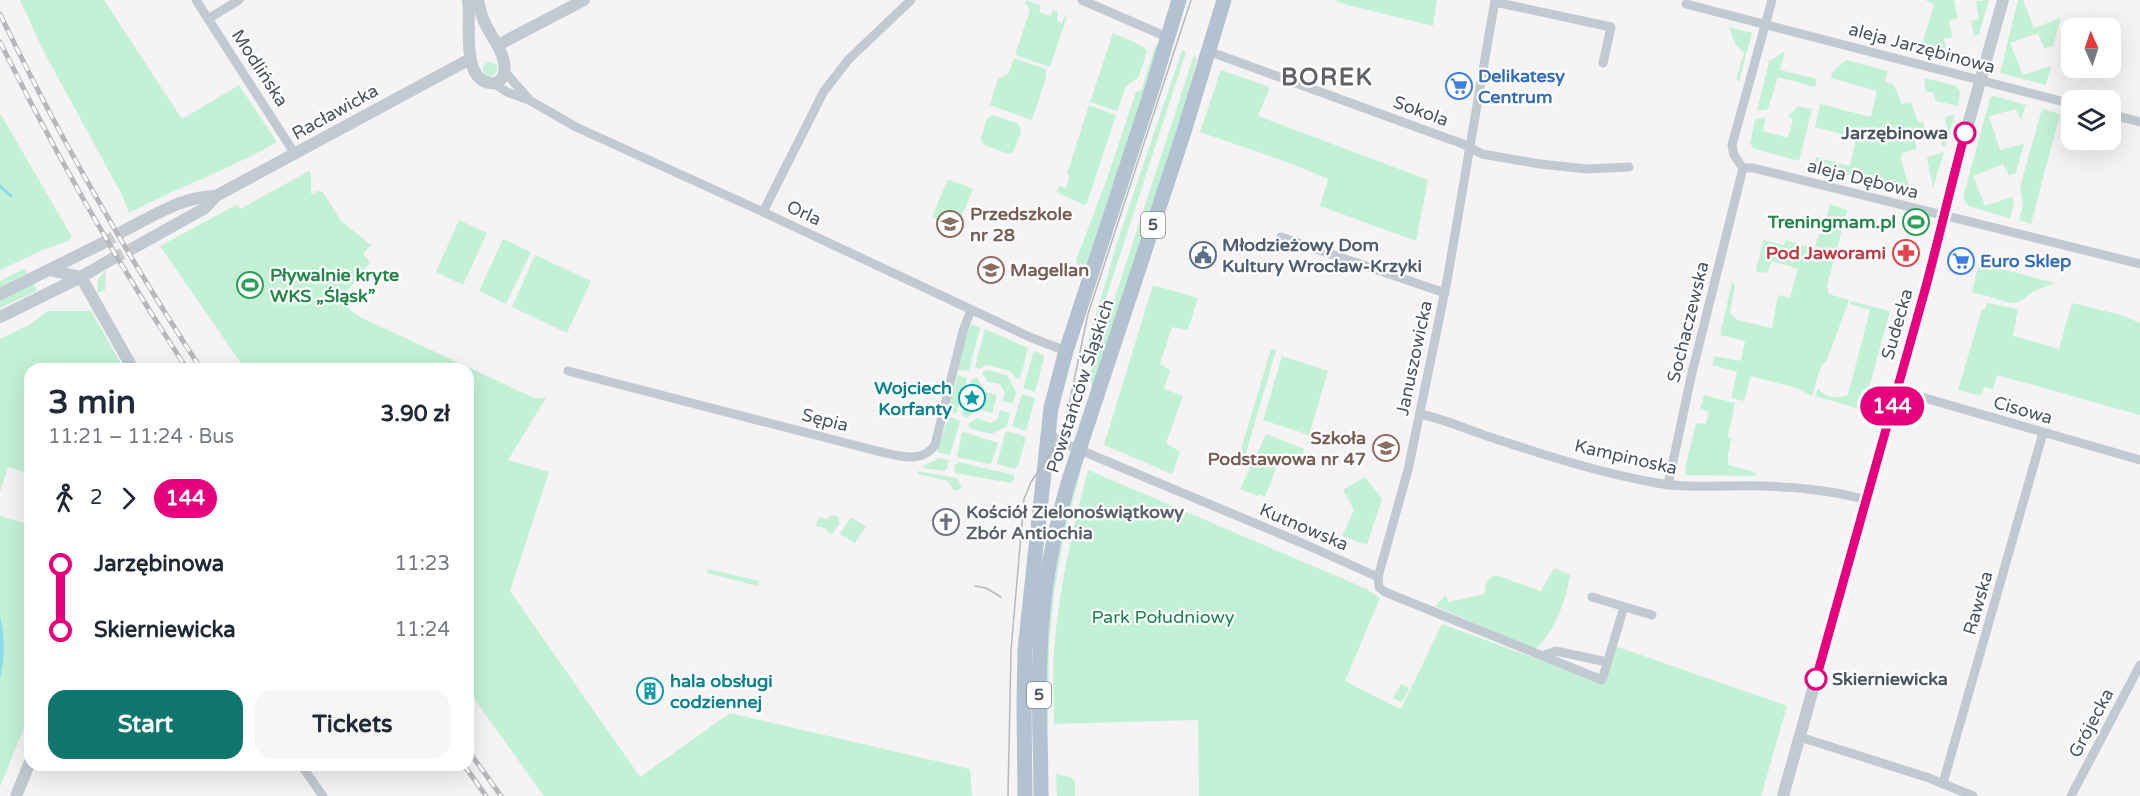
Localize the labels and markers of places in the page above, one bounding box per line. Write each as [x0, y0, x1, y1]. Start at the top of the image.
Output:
place label: Delikatesy Centrum [1478, 65, 1565, 108]
supermarket icon: Delikatesy Centrum [1444, 71, 1474, 101]
place label: Jarzębinowa [1841, 122, 1948, 144]
marker: Jarzębinowa [1954, 122, 1976, 144]
place label: Przedszkole nr 28 [970, 203, 1072, 246]
sports icon: Treningmam.pl [1901, 207, 1931, 237]
school or university icon: Przedszkole nr 28 [935, 209, 965, 239]
place label: Treningmam.pl [1767, 211, 1896, 233]
place label: Młodzieżowy Dom Kultury Wrocław-Krzyki [1222, 234, 1422, 277]
pharmacy icon: Pod Jaworami [1891, 238, 1921, 268]
public building icon: Młodzieżowy Dom Kultury Wrocław-Krzyki [1188, 240, 1218, 270]
place label: Pod Jaworami [1766, 242, 1886, 264]
supermarket icon: Euro Sklep [1946, 246, 1976, 276]
place label: Euro Sklep [1980, 250, 2071, 272]
school or university icon: Magellan [976, 255, 1006, 285]
place label: Magellan [1010, 259, 1089, 281]
place label: Pływalnie kryte WKS „Śląsk” [270, 264, 399, 307]
sports icon: Pływalnie kryte WKS „Śląsk” [235, 270, 265, 300]
place label: Wojciech Korfanty [874, 377, 952, 420]
place icon: Wojciech Korfanty [957, 383, 987, 413]
place label: Szkoła Podstawowa nr 47 [1207, 427, 1366, 470]
school or university icon: Szkoła Podstawowa nr 47 [1371, 433, 1401, 463]
place label: Kościół Zielonoświątkowy Zbór Antiochia [966, 501, 1184, 544]
church icon: Kościół Zielonoświątkowy Zbór Antiochia [931, 507, 961, 537]
marker: Skierniewicka [1805, 668, 1827, 690]
place label: Skierniewicka [1832, 668, 1948, 690]
place label: hala obsługi codziennej [670, 670, 773, 713]
building icon: hala obsługi codziennej [635, 676, 665, 706]

